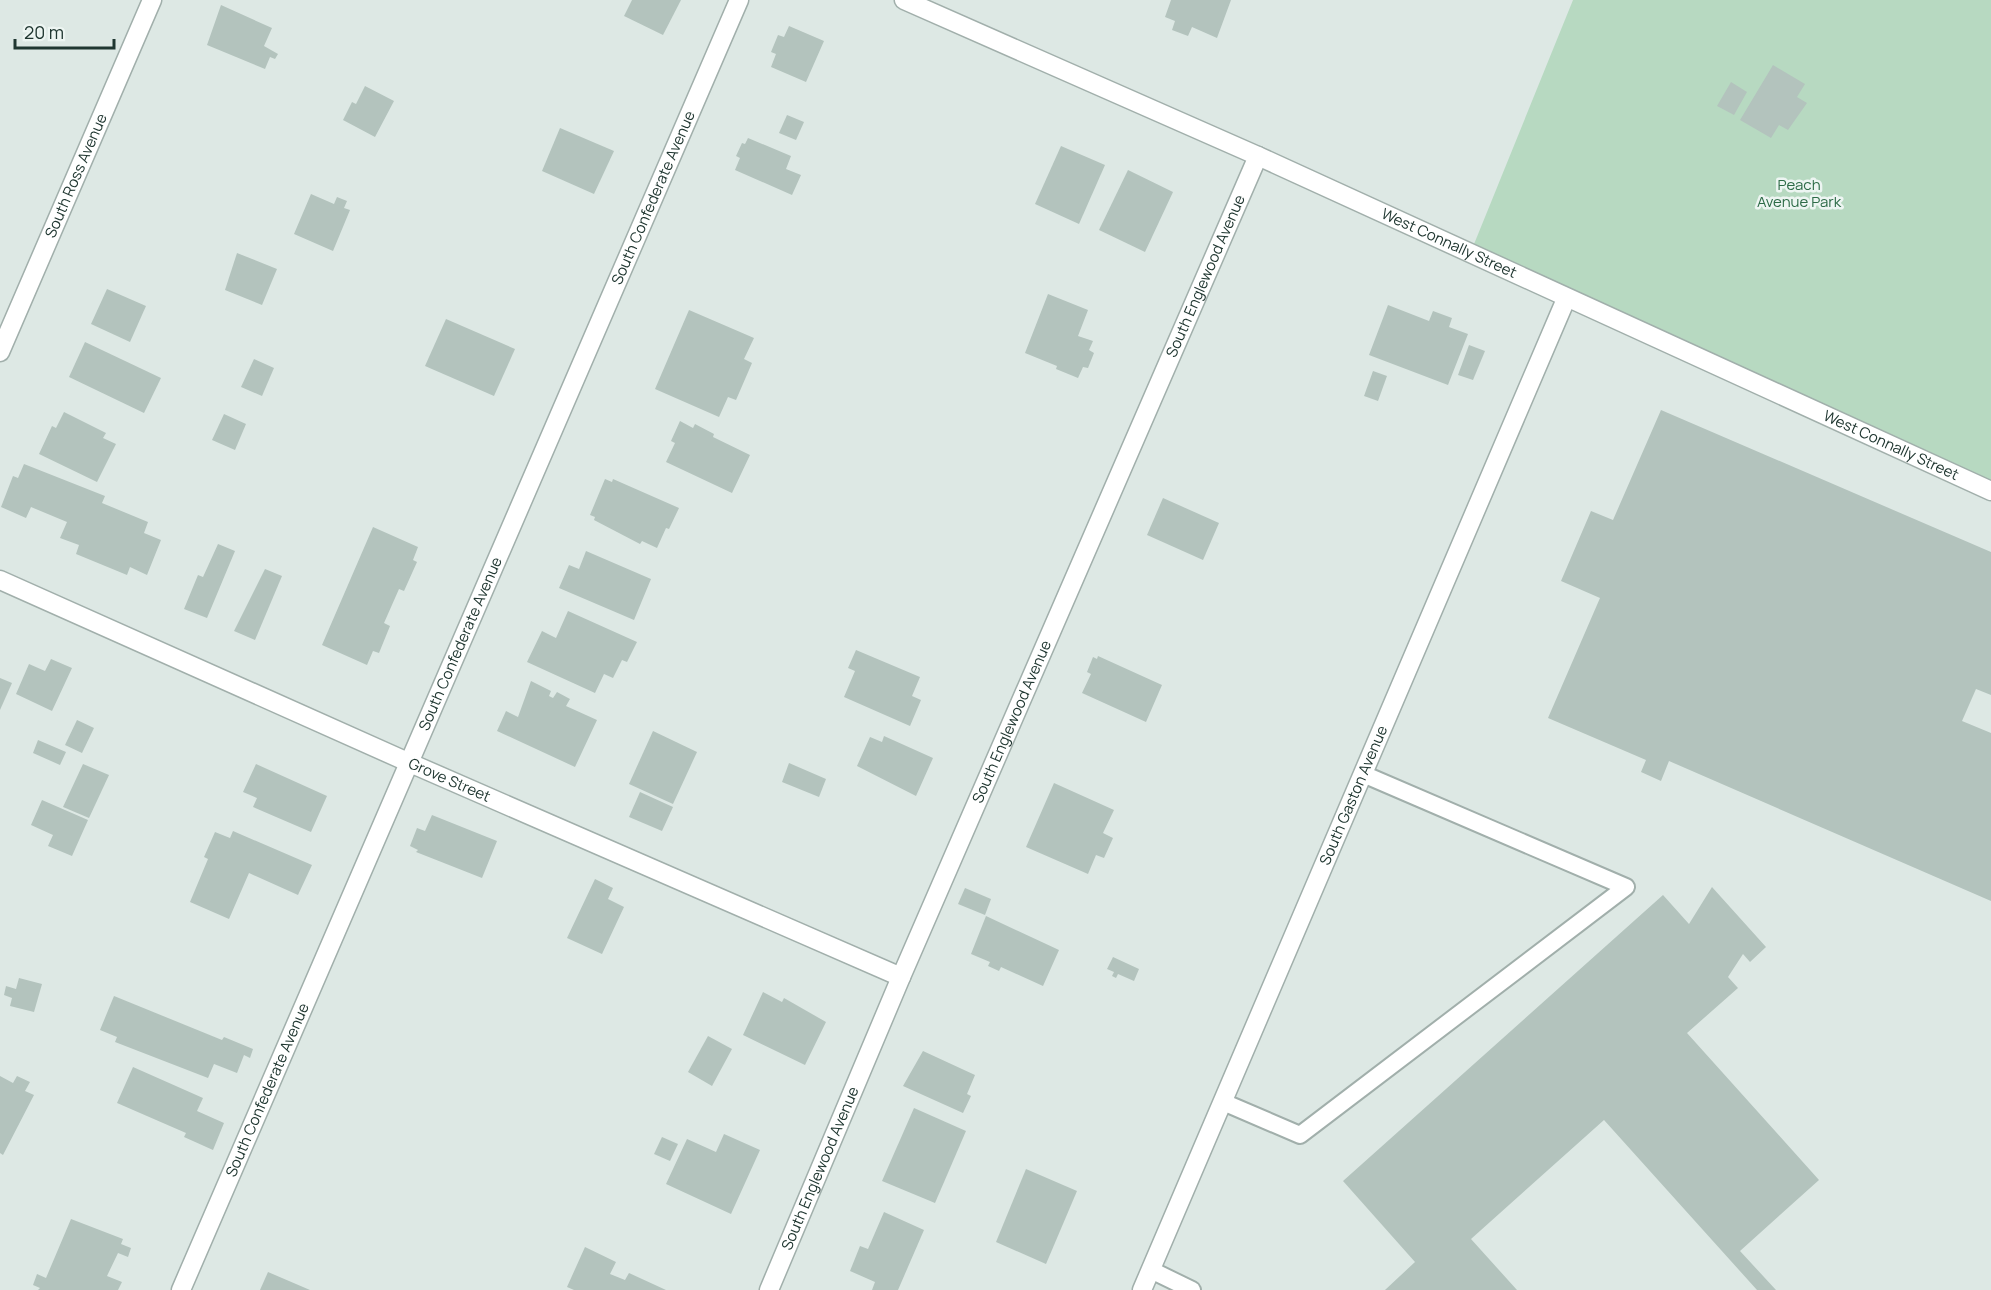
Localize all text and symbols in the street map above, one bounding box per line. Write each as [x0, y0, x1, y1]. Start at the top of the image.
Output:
scale bar [15, 12, 114, 50]
text: 20 m [24, 20, 64, 44]
street label: South Confederate Avenue [606, 107, 700, 288]
street label: South Ross Avenue [40, 110, 112, 241]
park label: Peach Avenue Park [1757, 174, 1842, 212]
street label: South Englewood Avenue [1161, 191, 1250, 361]
street label: West Connally Street [1378, 203, 1520, 283]
street label: West Connally Street [1820, 405, 1962, 485]
street label: South Confederate Avenue [413, 553, 507, 734]
street label: South Englewood Avenue [967, 637, 1056, 806]
street label: South Gaston Avenue [1314, 722, 1392, 868]
street label: Grove Street [405, 753, 494, 807]
street label: South Confederate Avenue [220, 999, 314, 1180]
street label: South Englewood Avenue [776, 1083, 864, 1253]

